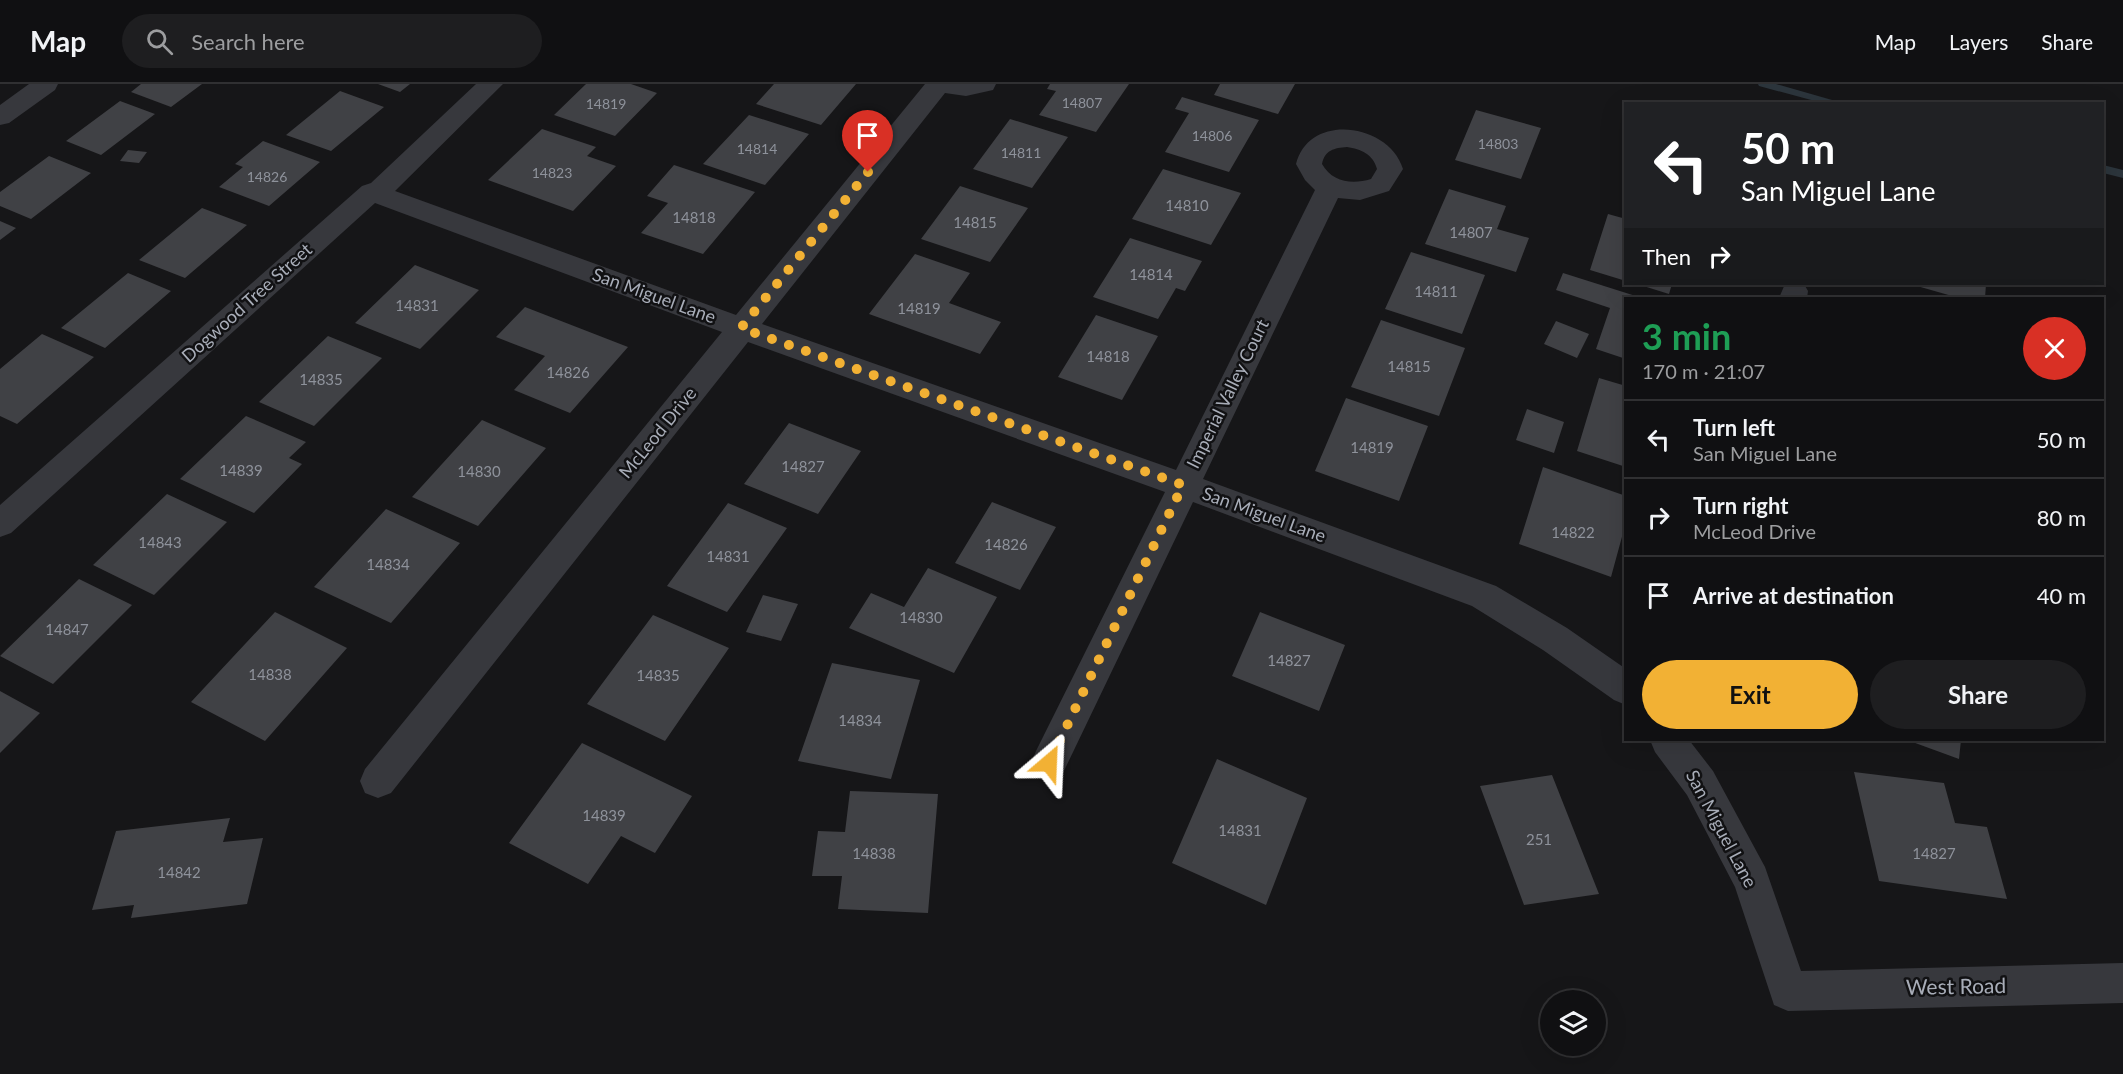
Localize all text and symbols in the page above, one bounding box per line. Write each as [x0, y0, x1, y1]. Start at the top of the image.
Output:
search box [122, 14, 542, 68]
text: Map [30, 24, 86, 58]
icon: search [143, 25, 176, 58]
text: Search here [191, 28, 305, 55]
text: Map [1875, 29, 1916, 54]
text: Layers [1949, 29, 2008, 54]
text: Share [2041, 29, 2093, 54]
house number: 14807 [1062, 94, 1102, 111]
house number: 14819 [586, 95, 626, 112]
pin [842, 110, 893, 172]
icon: arrive [851, 119, 884, 152]
text: 50 m [1741, 123, 1835, 173]
icon: left [1642, 126, 1720, 204]
house number: 14806 [1192, 127, 1232, 144]
house number: 14803 [1478, 135, 1518, 152]
house number: 14814 [737, 140, 777, 157]
house number: 14811 [1001, 144, 1041, 161]
house number: 14823 [532, 164, 572, 181]
house number: 14826 [247, 168, 287, 185]
text: San Miguel Lane [1741, 174, 1935, 207]
house number: 14810 [1165, 196, 1209, 214]
house number: 14818 [672, 208, 716, 226]
house number: 14815 [953, 213, 997, 231]
house number: 14807 [1449, 223, 1493, 241]
street label: Dogwood Tree Street [177, 238, 316, 366]
icon: right [1703, 240, 1736, 273]
text: Then [1642, 243, 1691, 270]
street label: San Miguel Lane [590, 263, 719, 328]
house number: 14814 [1129, 265, 1173, 283]
house number: 14811 [1414, 282, 1458, 300]
house number: 14831 [395, 296, 439, 314]
house number: 14819 [897, 299, 941, 317]
text: 3 min [1642, 314, 1731, 358]
street label: Imperial Valley Court [1181, 315, 1273, 472]
button: close [2023, 317, 2086, 380]
house number: 14818 [1086, 347, 1130, 365]
house number: 14815 [1387, 357, 1431, 375]
text: 170 m · 21:07 [1642, 359, 1765, 383]
house number: 14826 [546, 363, 590, 381]
house number: 14835 [299, 370, 343, 388]
street label: McLeod Drive [614, 382, 701, 482]
text: Turn left [1693, 414, 1775, 441]
icon: left [1642, 423, 1675, 456]
text: 50 m [2037, 426, 2086, 453]
house number: 14819 [1350, 438, 1394, 456]
text: San Miguel Lane [1693, 441, 1837, 465]
house number: 14827 [781, 457, 825, 475]
house number: 14839 [219, 461, 263, 479]
house number: 14830 [457, 462, 501, 480]
street label: San Miguel Lane [1200, 482, 1329, 547]
text: Turn right [1693, 492, 1788, 519]
icon: right [1642, 501, 1675, 534]
text: 80 m [2037, 504, 2086, 531]
text: McLeod Drive [1693, 519, 1816, 543]
house number: 14822 [1551, 523, 1595, 541]
house number: 14843 [138, 533, 182, 551]
house number: 14826 [984, 535, 1028, 553]
house number: 14831 [706, 547, 750, 565]
house number: 14834 [366, 555, 410, 573]
icon: arrive [1642, 579, 1675, 612]
text: Arrive at destination [1693, 582, 1894, 609]
text: 40 m [2037, 582, 2086, 609]
house number: 14830 [899, 608, 943, 626]
house number: 14847 [45, 620, 89, 638]
house number: 14827 [1267, 651, 1311, 669]
button: Exit [1642, 660, 1858, 729]
button: Share [1870, 660, 2086, 729]
house number: 14838 [248, 665, 292, 683]
house number: 14835 [636, 666, 680, 684]
house number: 14834 [838, 711, 882, 729]
position arrow [1017, 731, 1081, 795]
street label: San Miguel Lane [1682, 766, 1762, 891]
house number: 14839 [582, 806, 626, 824]
house number: 14831 [1218, 821, 1262, 839]
house number: 251 [1526, 830, 1552, 848]
house number: 14838 [852, 844, 896, 862]
house number: 14827 [1912, 844, 1956, 862]
house number: 14842 [157, 863, 201, 881]
street label: West Road [1906, 972, 2006, 999]
map controls [1540, 990, 1606, 1056]
button: layers [1540, 990, 1606, 1056]

